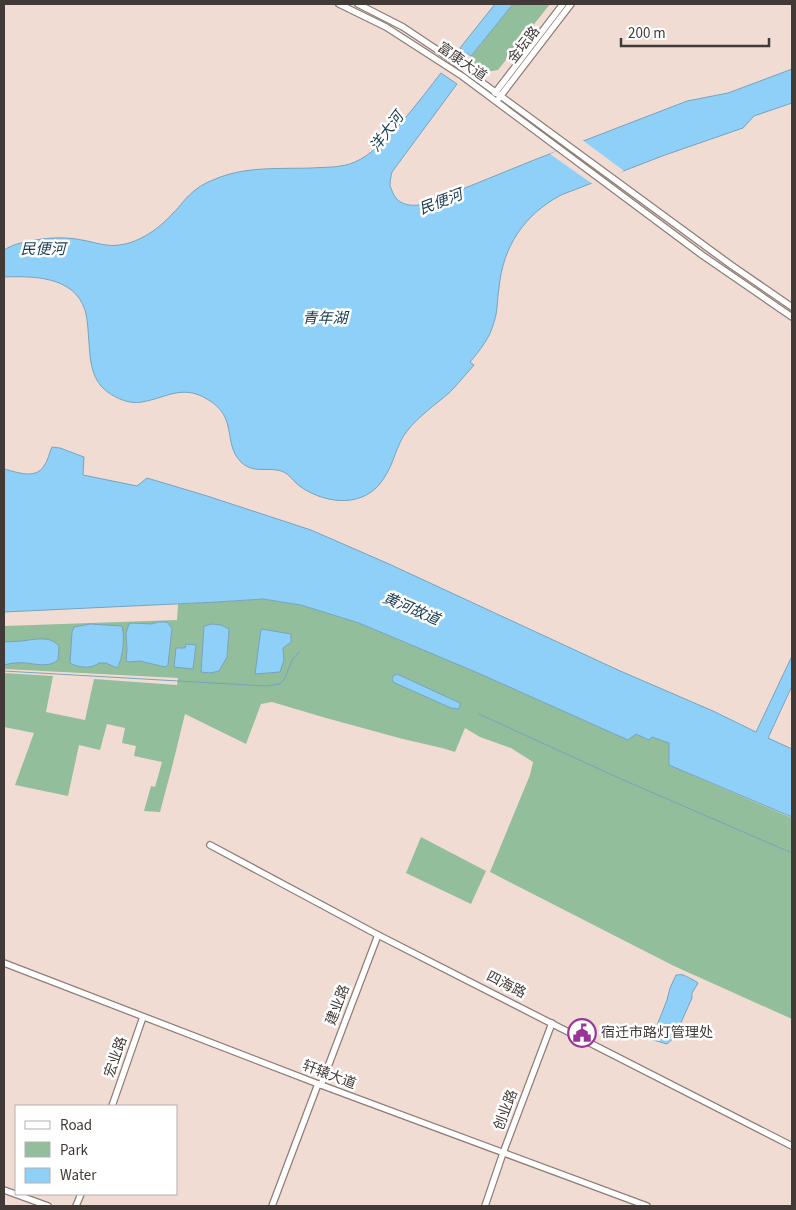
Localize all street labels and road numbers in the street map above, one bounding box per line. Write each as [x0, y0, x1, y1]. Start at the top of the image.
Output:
street label: 金坛路 [503, 22, 545, 68]
street label: 富康大道 [433, 38, 491, 86]
street label: 四海路 [483, 967, 529, 1003]
street label: 建业路 [321, 982, 355, 1028]
street label: 宏业路 [100, 1034, 132, 1080]
street label: 轩辕大道 [299, 1056, 359, 1094]
street label: 创业路 [489, 1087, 523, 1133]

